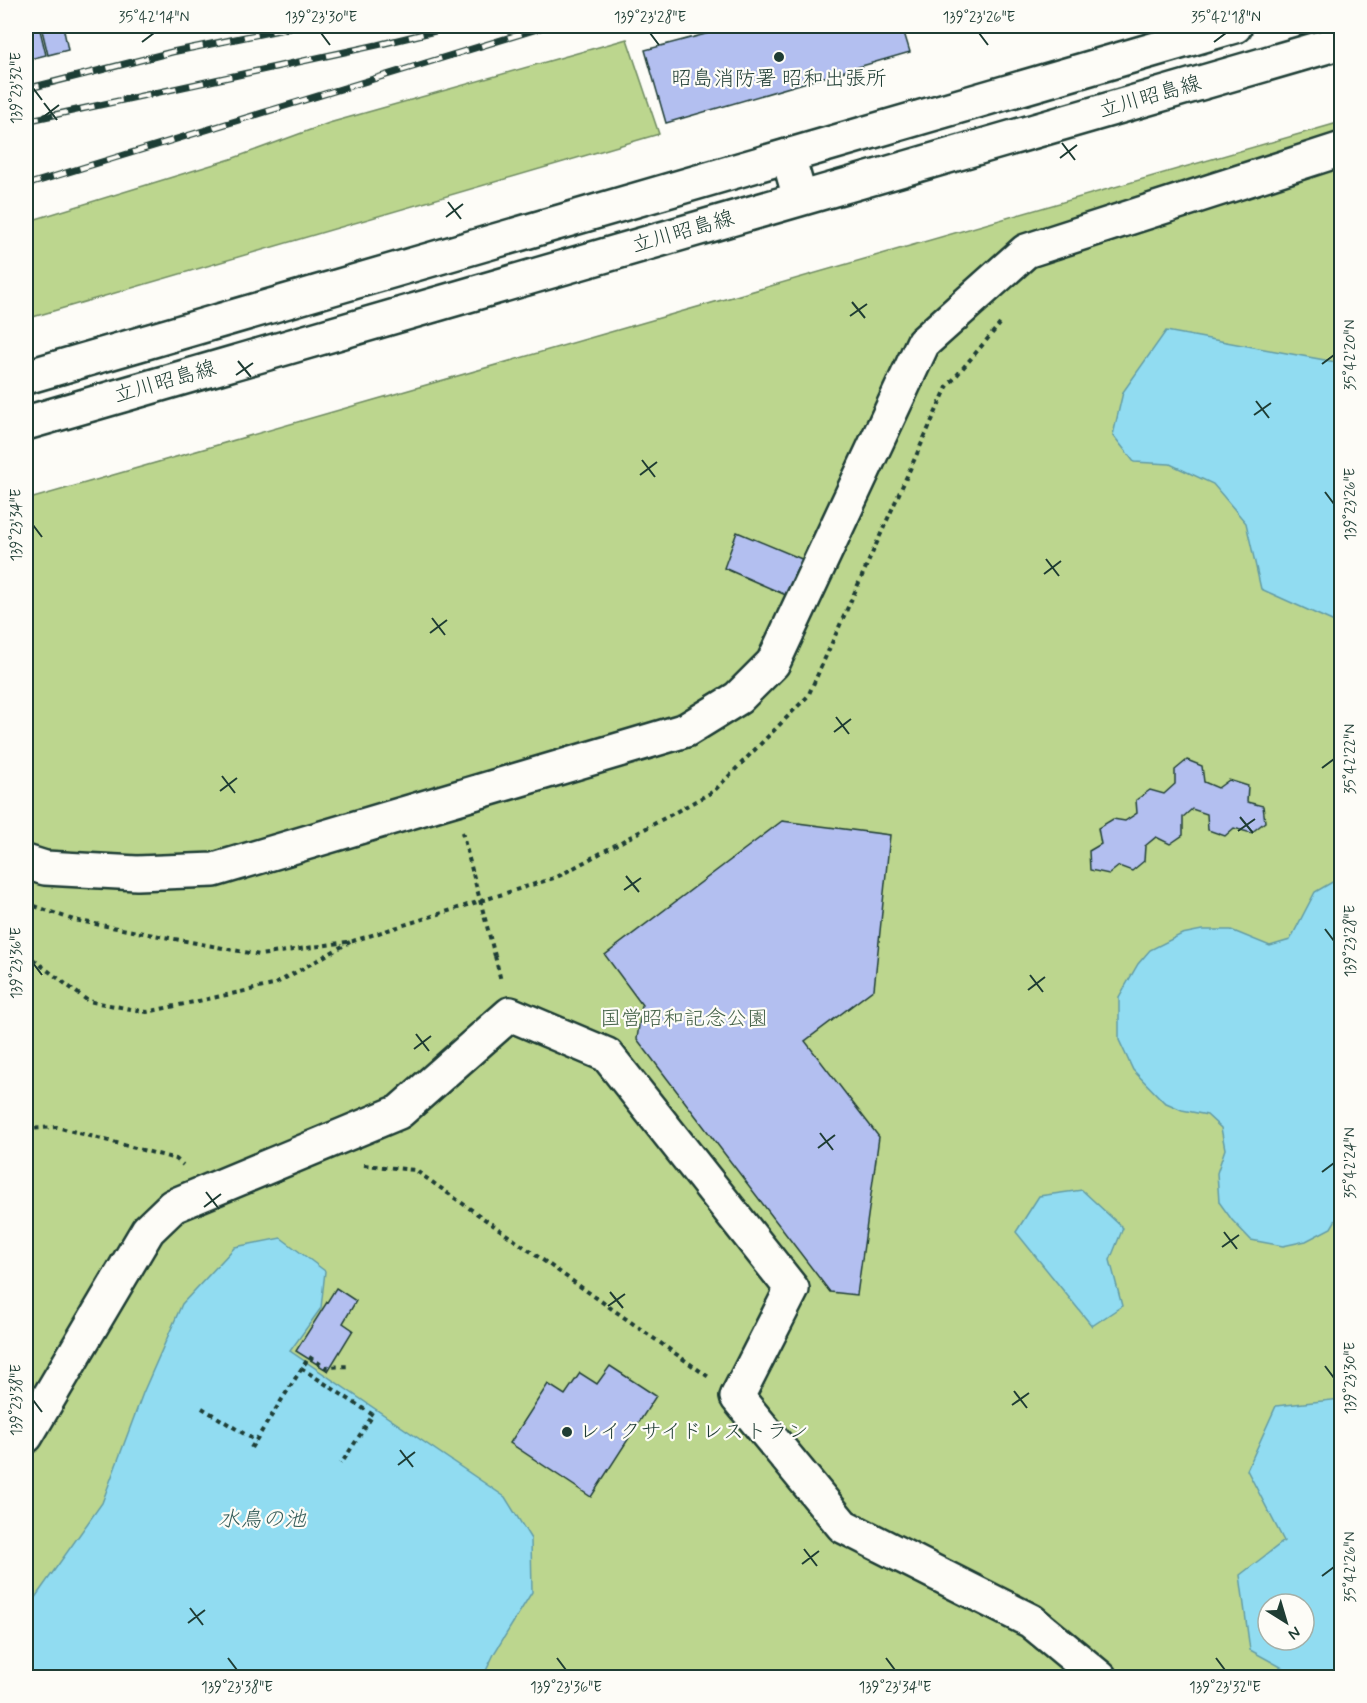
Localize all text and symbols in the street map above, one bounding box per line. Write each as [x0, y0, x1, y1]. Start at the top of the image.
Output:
text: 35°42'14"N [119, 8, 189, 28]
text: 139°23'30"E [285, 8, 357, 28]
text: 139°23'28"E [614, 8, 687, 28]
text: 139°23'26"E [943, 8, 1016, 28]
text: 35°42'18"N [1191, 8, 1261, 28]
marker: 昭島消防署 昭和出張所 [772, 50, 786, 64]
text: 139°23'32"E [7, 52, 27, 124]
place label: 昭島消防署 昭和出張所 [671, 65, 887, 93]
street label: 立川昭島線 [1096, 69, 1204, 125]
street label: 立川昭島線 [629, 204, 737, 260]
text: 35°42'20"N [1341, 319, 1361, 391]
street label: 立川昭島線 [111, 354, 219, 410]
text: 139°23'26"E [1341, 467, 1361, 540]
text: 139°23'34"E [7, 488, 27, 562]
text: 35°42'22"N [1341, 724, 1361, 794]
text: 139°23'28"E [1341, 904, 1361, 977]
text: 139°23'36"E [7, 927, 27, 999]
park label: 国営昭和記念公園 [600, 1005, 768, 1033]
text: 35°42'24"N [1341, 1127, 1361, 1199]
text: 139°23'30"E [1341, 1342, 1361, 1414]
text: 139°23'38"E [7, 1364, 27, 1436]
place label: レイクサイドレストラン [579, 1418, 809, 1446]
marker: レイクサイドレストラン [560, 1425, 574, 1439]
water label: 水鳥の池 [218, 1506, 307, 1534]
text: 35°42'26"N [1341, 1532, 1361, 1602]
north arrow [1256, 1592, 1316, 1652]
text: N [1284, 1621, 1305, 1644]
text: 139°23'38"E [201, 1678, 273, 1698]
text: 139°23'36"E [530, 1678, 602, 1698]
text: 139°23'34"E [859, 1678, 932, 1698]
text: 139°23'32"E [1189, 1678, 1261, 1698]

